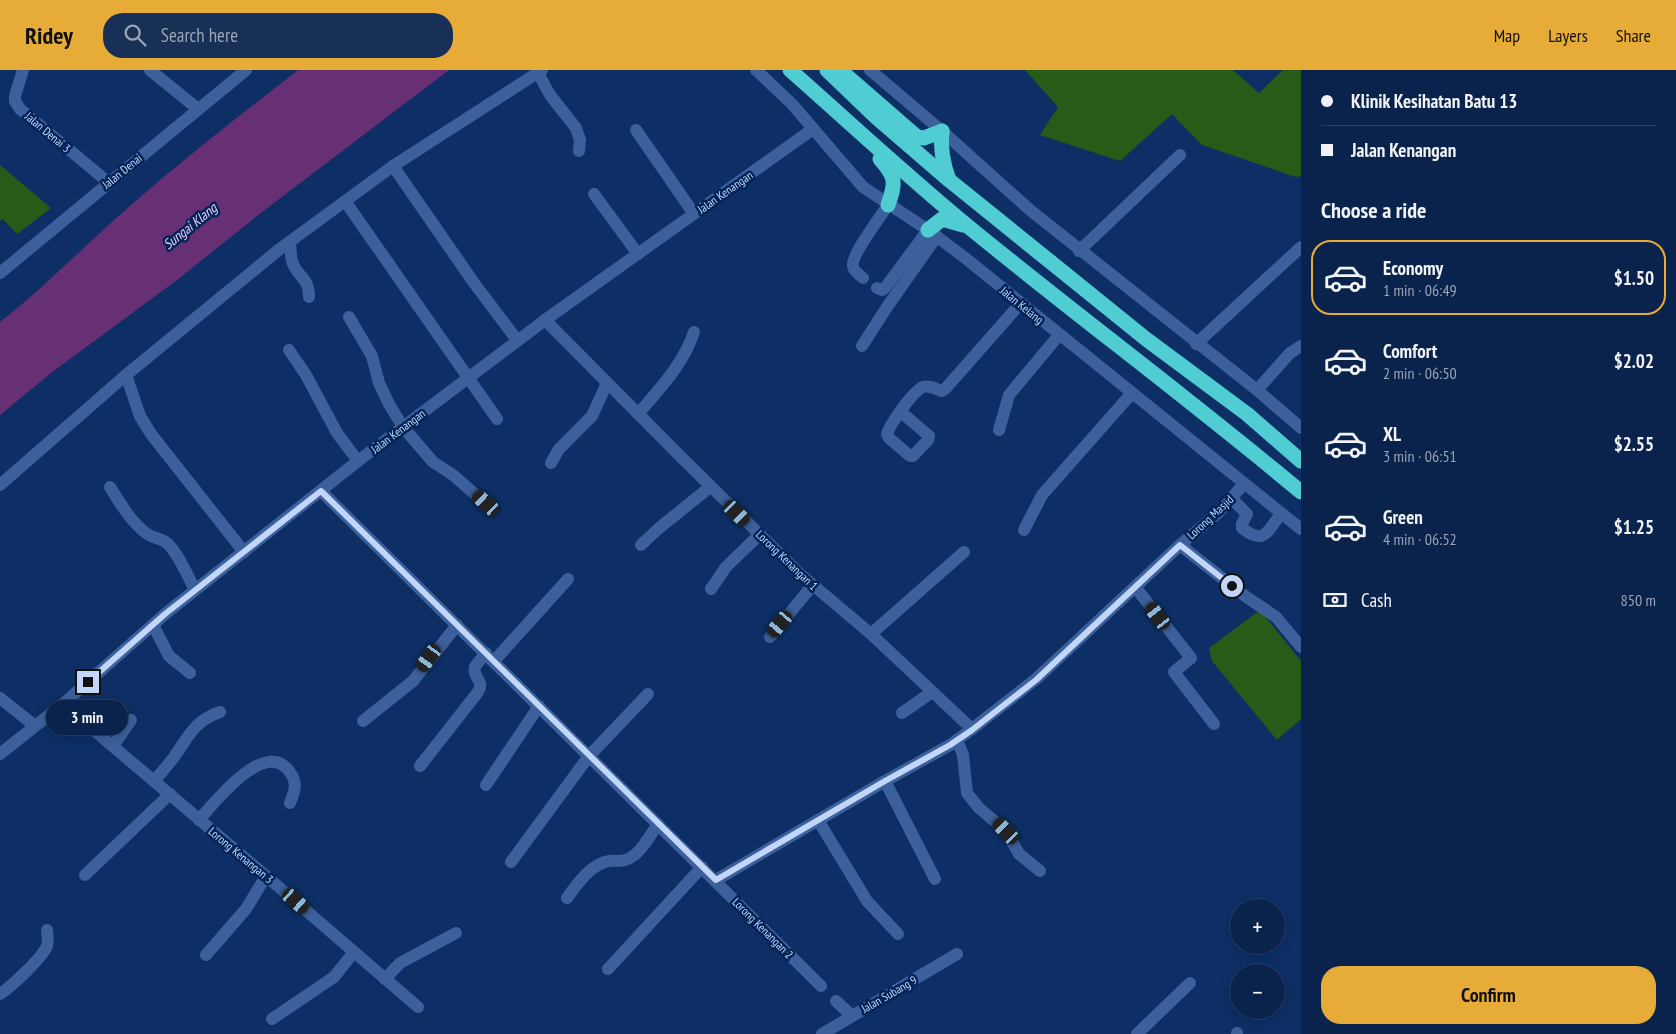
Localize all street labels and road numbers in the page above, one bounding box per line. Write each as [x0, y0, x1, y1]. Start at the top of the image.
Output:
street label: Jalan Denai 3 [21, 108, 74, 155]
street label: Jalan Denai [98, 150, 145, 192]
street label: Jalan Kenangan [694, 167, 756, 217]
street label: Jalan Kelang [996, 282, 1047, 327]
street label: Jalan Kenangan [367, 406, 428, 457]
street label: Lorong Masjid [1184, 492, 1236, 542]
street label: Lorong Kenangan 1 [753, 527, 821, 593]
street label: Lorong Kenangan 3 [206, 824, 276, 886]
street label: Lorong Kenangan 2 [729, 894, 797, 962]
street label: Jalan Subang 9 [858, 972, 920, 1016]

